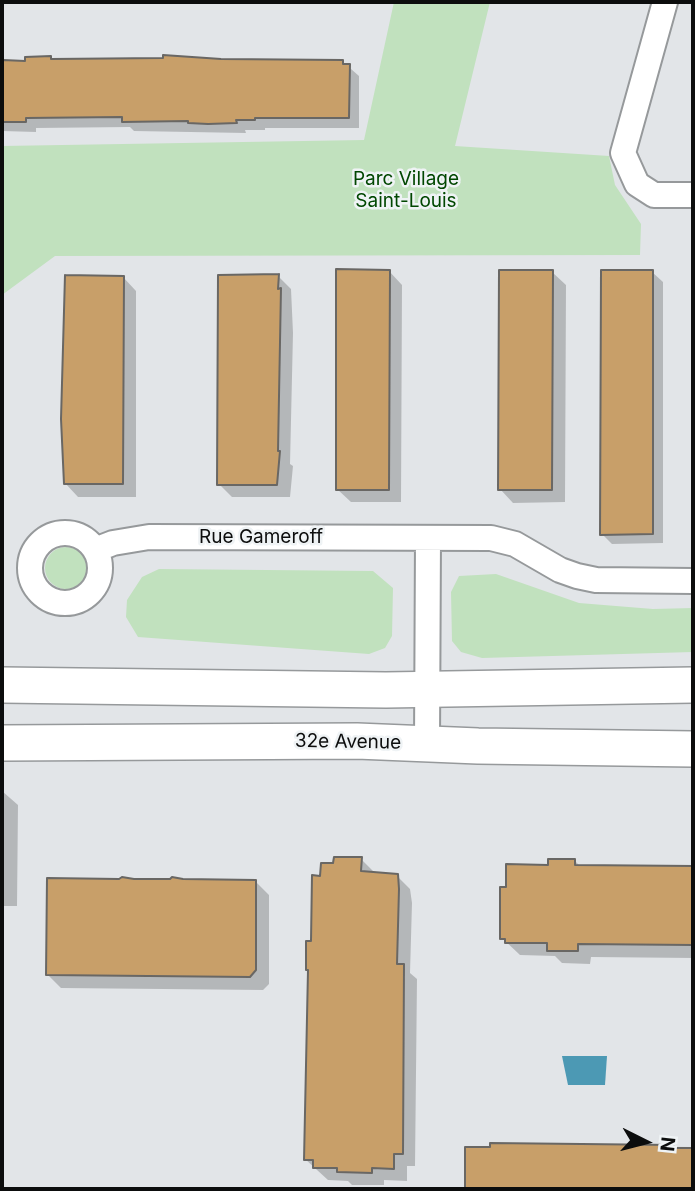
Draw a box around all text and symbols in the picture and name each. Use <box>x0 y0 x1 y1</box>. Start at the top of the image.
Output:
park label: Parc Village Saint-Louis <box>353 168 459 212</box>
street label: Rue Gameroff <box>199 526 323 548</box>
street label: 32e Avenue <box>295 730 401 754</box>
north arrow <box>611 1107 681 1177</box>
text: N <box>655 1136 680 1153</box>

